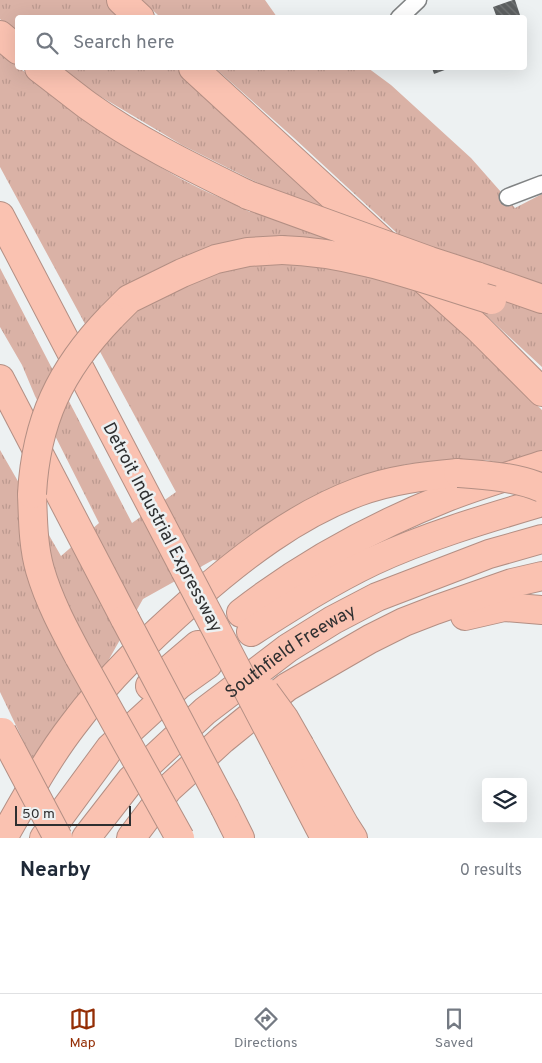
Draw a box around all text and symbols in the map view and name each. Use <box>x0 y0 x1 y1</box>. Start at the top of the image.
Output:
search box <box>15 15 527 70</box>
icon: search <box>33 29 61 57</box>
text: Search here <box>73 31 175 55</box>
street label: Detroit Industrial Expressway <box>96 419 227 637</box>
street label: Southfield Freeway <box>221 600 360 705</box>
map controls <box>482 778 527 823</box>
button: layers <box>482 778 527 823</box>
scale bar <box>15 803 131 826</box>
text: 50 m <box>22 806 55 823</box>
text: Nearby <box>20 857 91 884</box>
text: 0 results <box>460 861 522 881</box>
tab: Map <box>69 1005 97 1052</box>
tab: Directions <box>234 1005 298 1052</box>
tab: Saved <box>435 1005 473 1052</box>

